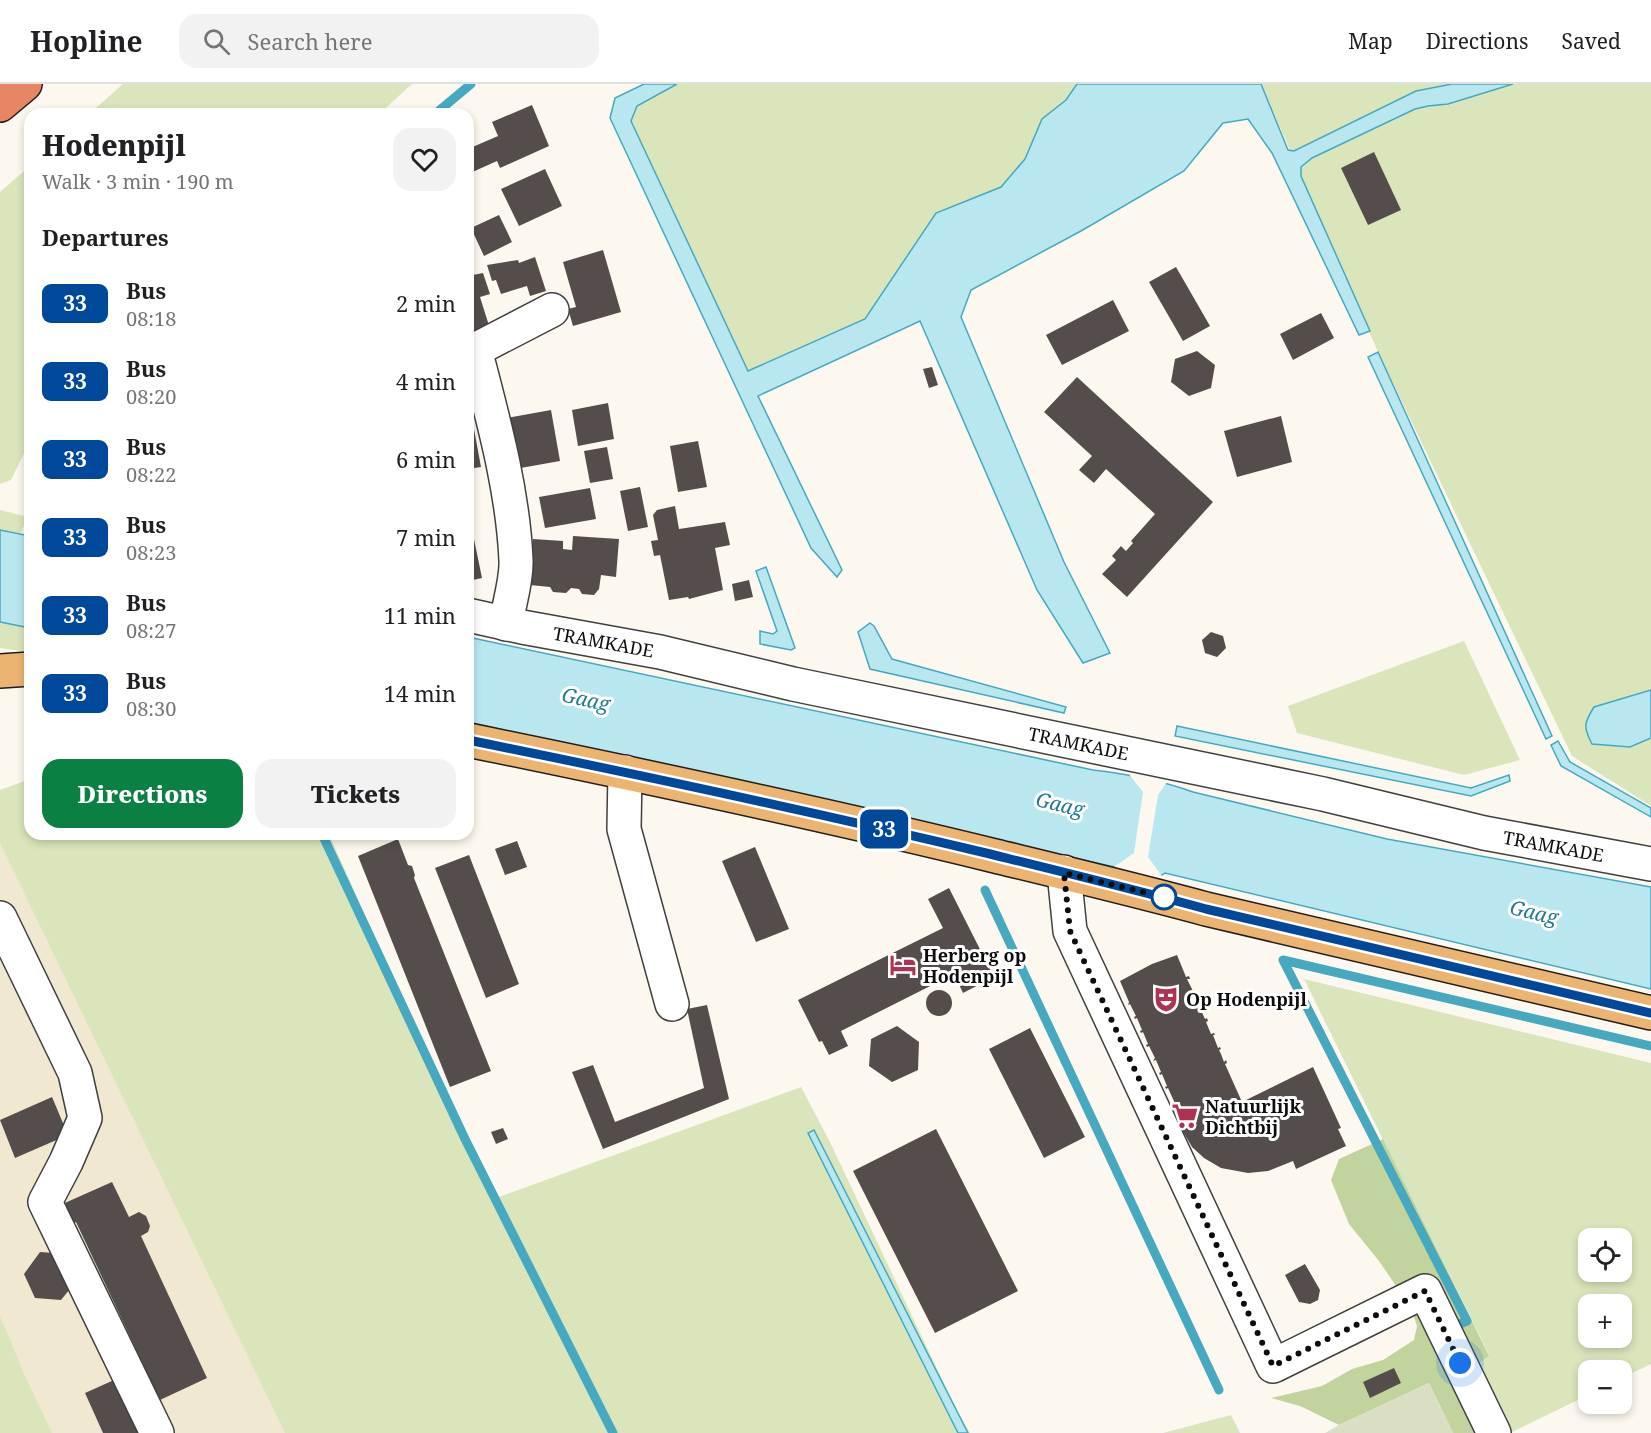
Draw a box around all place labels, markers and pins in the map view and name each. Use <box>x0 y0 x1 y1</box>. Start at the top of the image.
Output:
unlabelled marker <box>1151 884 1177 910</box>
place label: Herberg op Hodenpijl <box>923 943 1026 988</box>
hotel icon: Herberg op Hodenpijl <box>888 950 918 980</box>
theatre icon: Op Hodenpijl <box>1151 984 1181 1014</box>
place label: Op Hodenpijl <box>1186 987 1307 1011</box>
place label: Natuurlijk Dichtbij <box>1205 1094 1302 1139</box>
supermarket icon: Natuurlijk Dichtbij <box>1170 1101 1200 1131</box>

